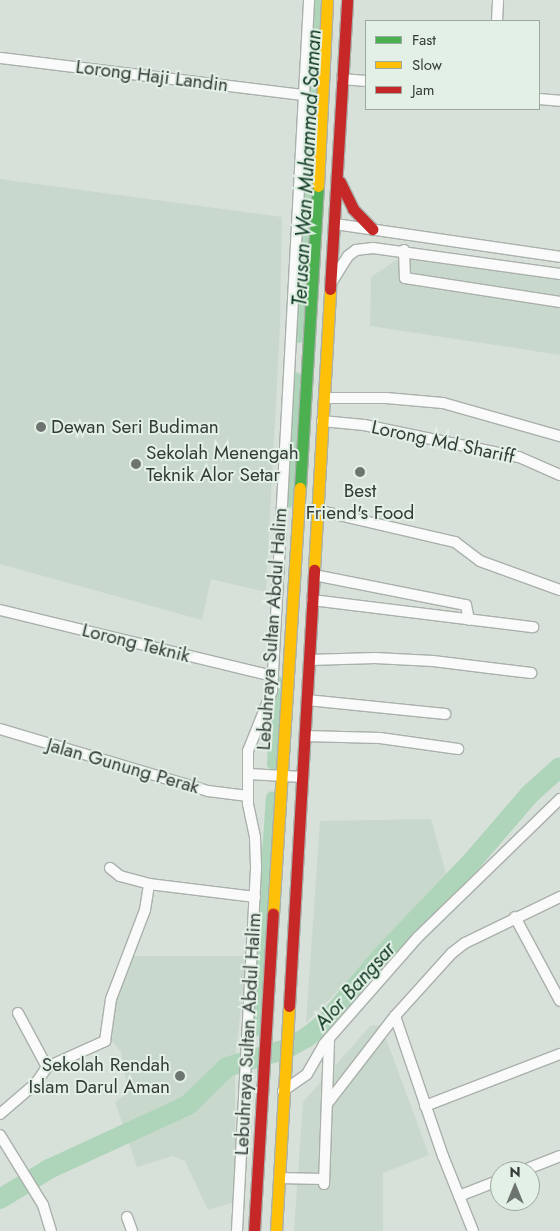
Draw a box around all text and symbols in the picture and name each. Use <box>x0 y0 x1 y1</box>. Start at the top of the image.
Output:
legend <box>365 20 540 110</box>
water label: Terusan Wan Muhammad Saman <box>288 29 326 307</box>
text: Fast <box>412 29 436 51</box>
text: Slow <box>412 54 442 76</box>
street label: Lorong Haji Landin <box>74 55 230 97</box>
text: Jam <box>412 79 435 101</box>
place label: Dewan Seri Budiman <box>51 416 219 438</box>
street label: Lorong Md Shariff <box>369 416 517 468</box>
marker: Dewan Seri Budiman <box>35 421 47 433</box>
place label: Sekolah Menengah Teknik Alor Setar <box>146 442 299 486</box>
marker: Sekolah Menengah Teknik Alor Setar <box>130 458 142 470</box>
marker: Best Friend's Food <box>354 466 366 478</box>
place label: Best Friend's Food <box>306 480 414 524</box>
street label: Lebuhraya Sultan Abdul Halim <box>252 507 292 751</box>
street label: Lorong Teknik <box>80 619 192 667</box>
street label: Jalan Gunung Perak <box>44 733 202 799</box>
street label: Lebuhraya Sultan Abdul Halim <box>230 912 266 1156</box>
water label: Alor Bangsar <box>310 937 400 1035</box>
place label: Sekolah Rendah Islam Darul Aman <box>29 1054 170 1098</box>
marker: Sekolah Rendah Islam Darul Aman <box>174 1070 186 1082</box>
north arrow <box>490 1161 540 1211</box>
text: N <box>509 1162 521 1182</box>

